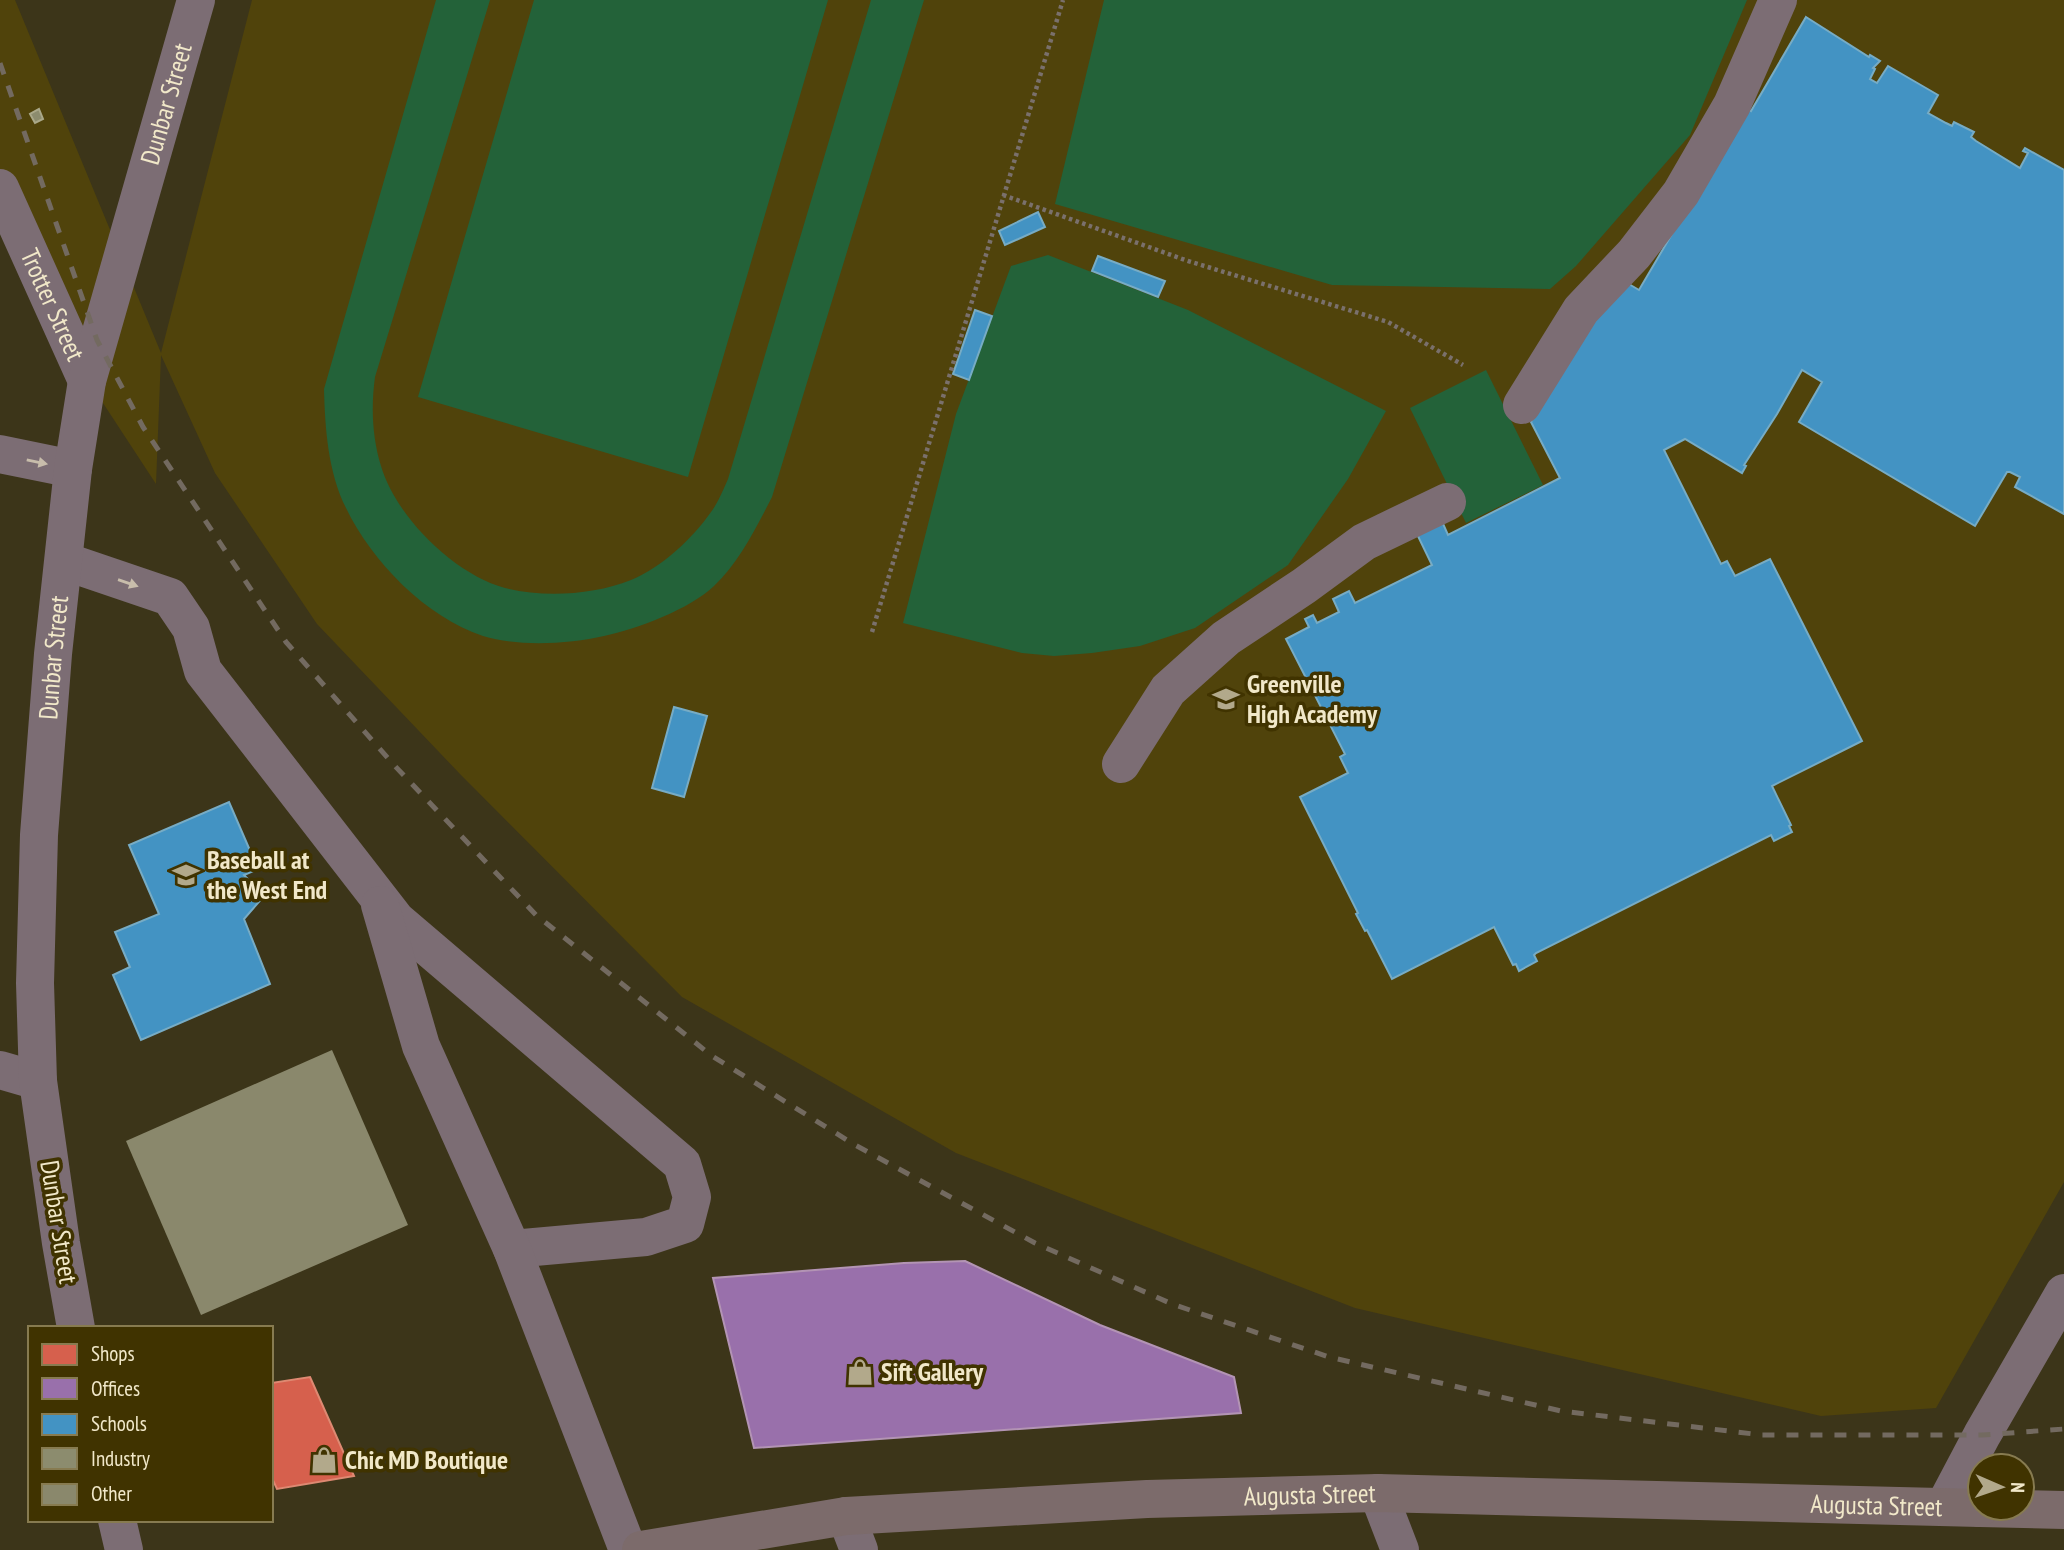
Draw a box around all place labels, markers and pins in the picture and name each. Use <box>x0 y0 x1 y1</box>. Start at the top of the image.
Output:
place label: Greenville High Academy <box>1247 667 1378 730</box>
school or university icon: Greenville High Academy <box>1211 684 1241 714</box>
place label: Baseball at the West End <box>207 843 327 906</box>
school or university icon: Baseball at the West End <box>171 860 201 890</box>
place label: Sift Gallery <box>881 1355 984 1388</box>
shop icon: Sift Gallery <box>845 1357 875 1387</box>
place label: Chic MD Boutique <box>345 1443 508 1476</box>
shop icon: Chic MD Boutique <box>309 1445 339 1475</box>

